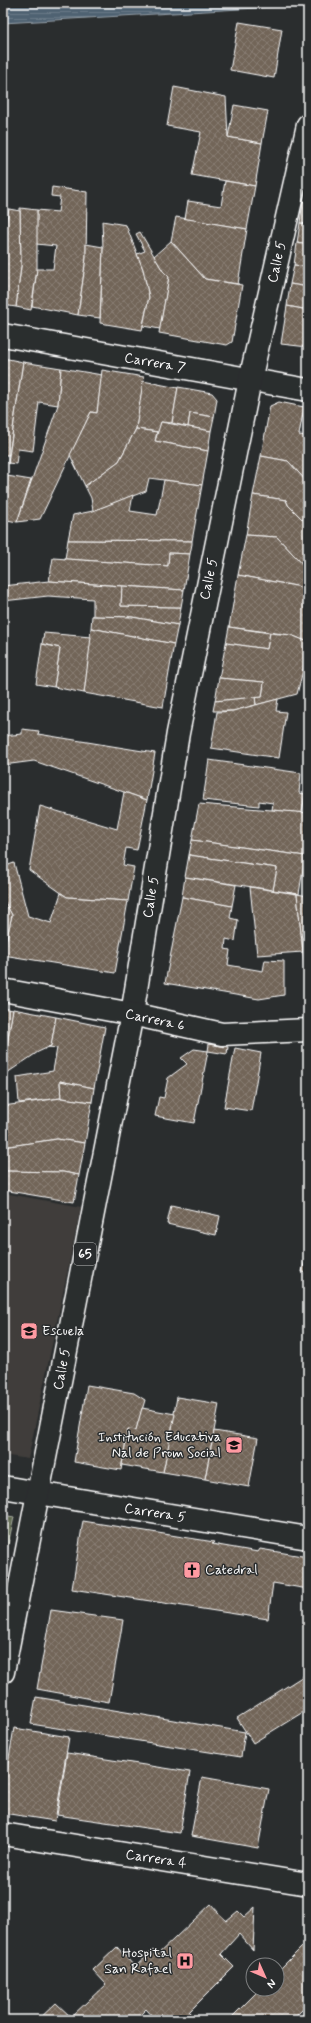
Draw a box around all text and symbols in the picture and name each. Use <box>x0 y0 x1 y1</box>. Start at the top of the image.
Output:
street label: Calle 5 <box>263 239 291 285</box>
street label: Carrera 7 <box>123 349 188 377</box>
street label: Calle 5 <box>196 556 222 602</box>
street label: Calle 5 <box>139 875 163 919</box>
street label: Carrera 6 <box>123 1005 187 1035</box>
road number: 65 <box>74 1243 96 1265</box>
school or university icon: Escuela <box>19 1321 39 1341</box>
place label: Escuela <box>42 1322 84 1340</box>
street label: Calle 5 <box>49 1347 75 1391</box>
place label: Institución Educativa Nal de Prom Social <box>98 1428 221 1462</box>
school or university icon: Institución Educativa Nal de Prom Social <box>224 1435 244 1455</box>
street label: Carrera 5 <box>123 1499 187 1527</box>
church icon: Catedral <box>182 1560 202 1580</box>
place label: Catedral <box>205 1561 258 1579</box>
street label: Carrera 4 <box>124 1845 188 1873</box>
place label: Hospital San Rafael <box>104 1944 172 1978</box>
hospital icon: Hospital San Rafael <box>175 1951 195 1971</box>
north arrow <box>245 1957 285 1997</box>
text: N <box>264 1976 279 1991</box>

